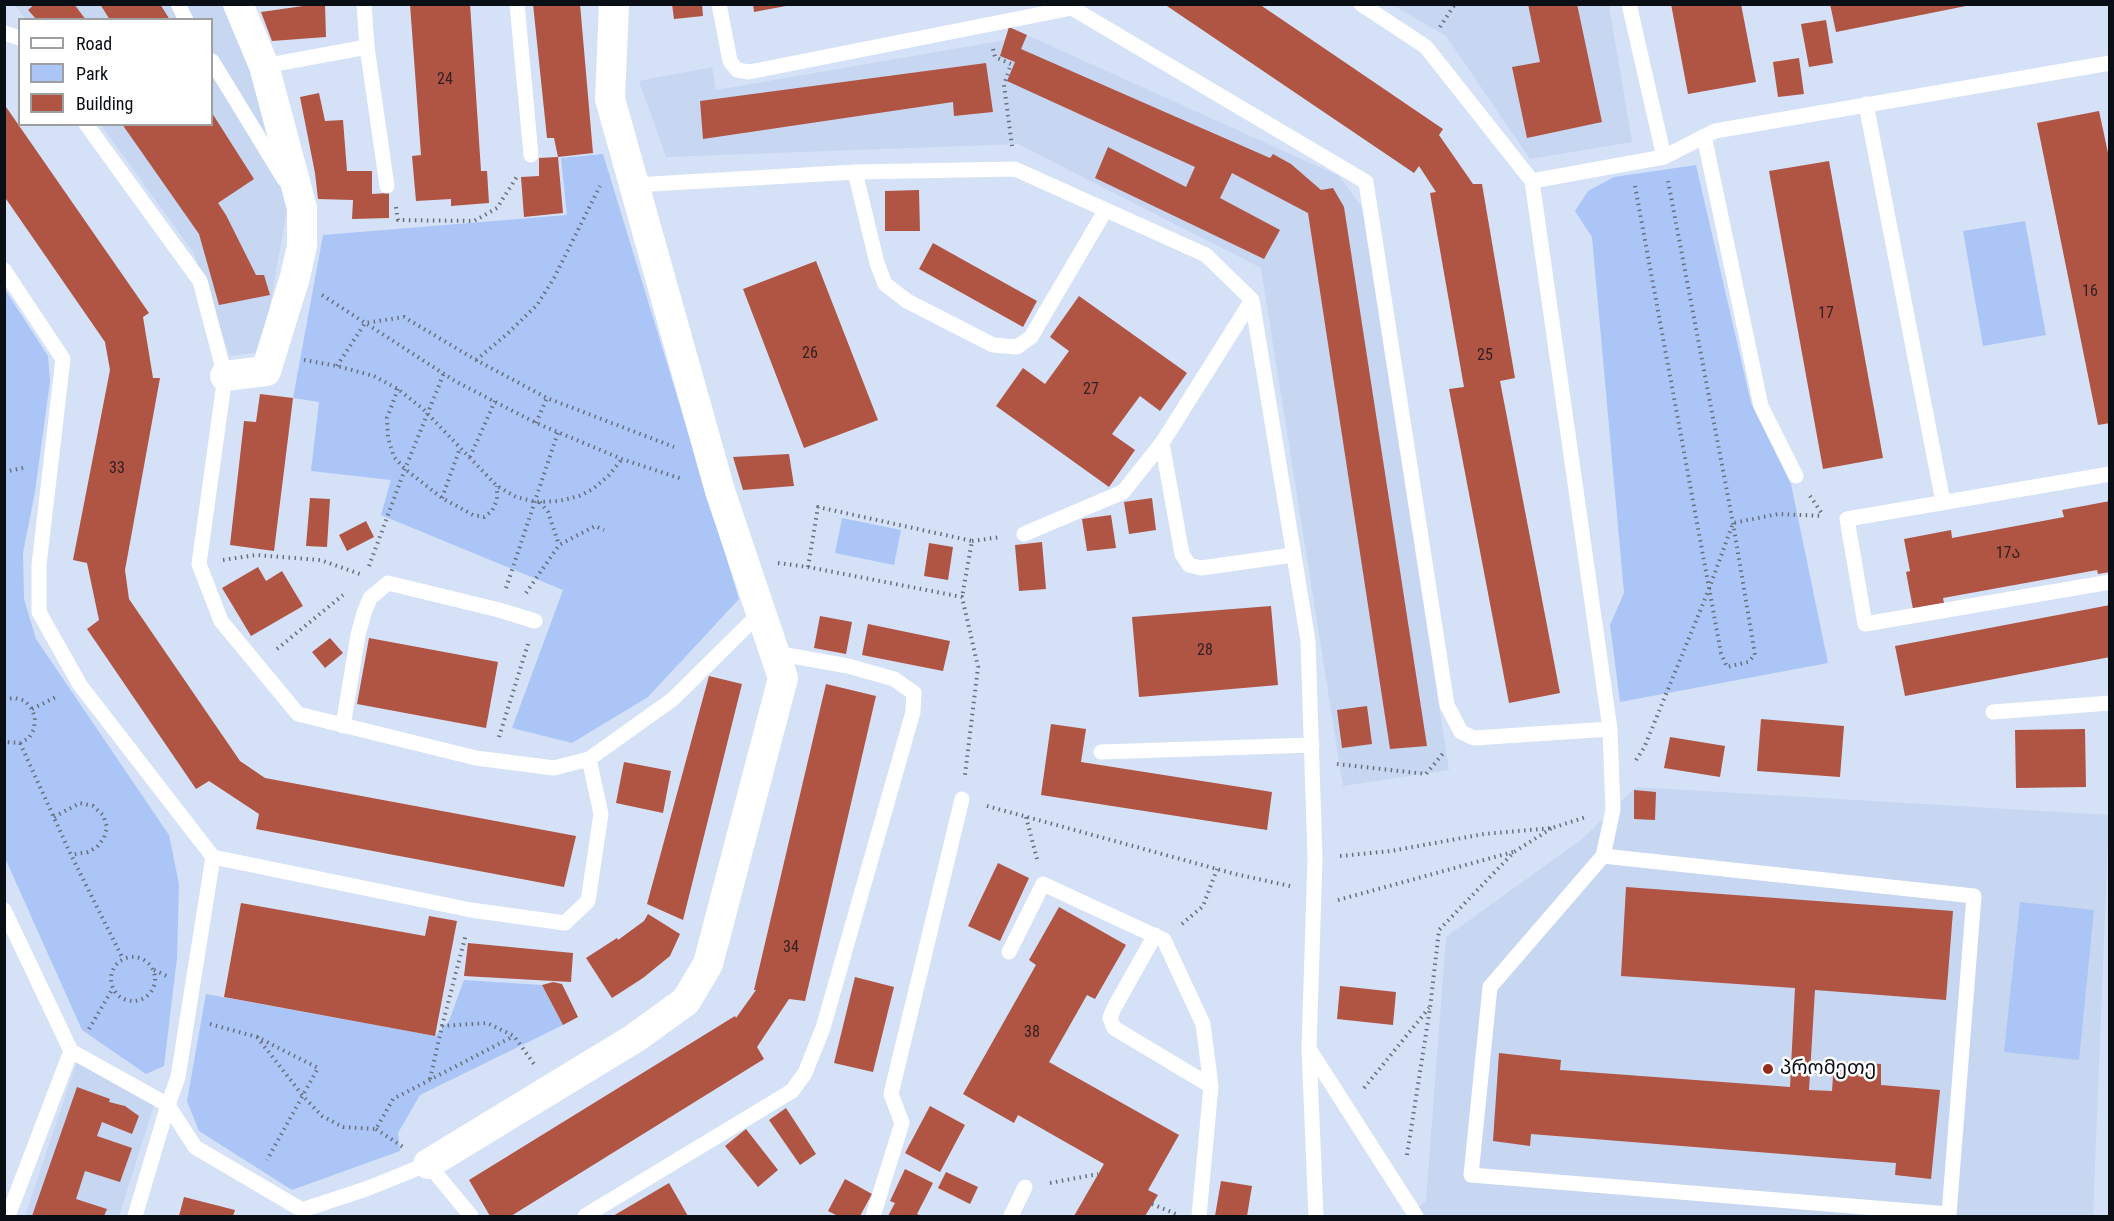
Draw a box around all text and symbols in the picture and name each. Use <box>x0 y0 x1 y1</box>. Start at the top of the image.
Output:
legend <box>18 18 213 126</box>
text: Road <box>76 33 112 54</box>
text: Park <box>76 63 108 84</box>
house number: 24 <box>437 70 453 90</box>
text: Building <box>76 93 133 114</box>
house number: 16 <box>2082 282 2098 302</box>
house number: 17 <box>1818 304 1834 324</box>
house number: 26 <box>802 344 818 364</box>
house number: 25 <box>1477 346 1493 366</box>
house number: 27 <box>1083 380 1099 400</box>
house number: 33 <box>109 459 125 479</box>
house number: 17ა <box>1996 544 2020 564</box>
house number: 28 <box>1197 641 1213 661</box>
house number: 34 <box>783 938 799 958</box>
house number: 38 <box>1024 1023 1040 1043</box>
place label: პრომეთე <box>1780 1057 1876 1081</box>
marker: პრომეთე <box>1761 1062 1775 1076</box>

